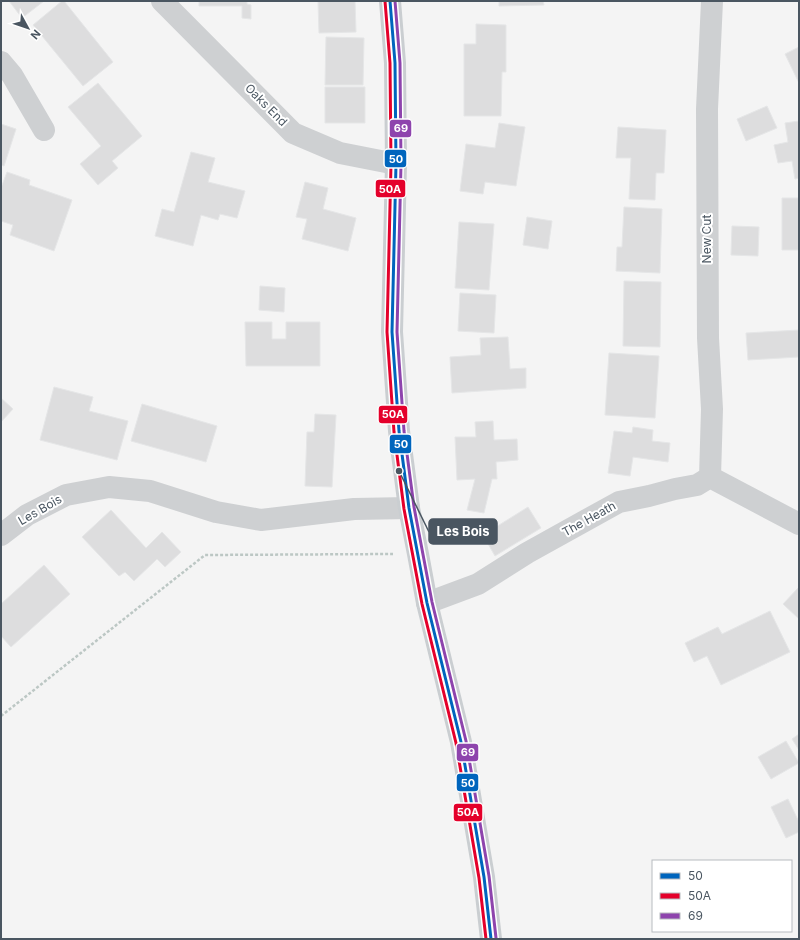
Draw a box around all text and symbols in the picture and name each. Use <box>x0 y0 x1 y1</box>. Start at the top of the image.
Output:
north arrow <box>8 8 48 48</box>
text: N <box>28 27 44 42</box>
street label: Oaks End <box>242 80 291 129</box>
line badge: 69 <box>389 119 412 138</box>
text: 69 <box>394 121 408 135</box>
line badge: 50 <box>384 149 407 168</box>
text: 50 <box>389 152 403 166</box>
line badge: 50A <box>375 179 406 198</box>
text: 50A <box>379 182 401 196</box>
street label: New Cut <box>699 215 714 263</box>
line badge: 50A <box>378 405 408 424</box>
text: 50A <box>382 407 404 421</box>
line badge: 50 <box>389 434 412 454</box>
text: 50 <box>394 437 408 451</box>
street label: Les Bois <box>15 491 64 528</box>
street label: The Heath <box>559 498 618 539</box>
callout: Les Bois <box>429 519 497 544</box>
text: Les Bois <box>437 523 489 539</box>
line badge: 69 <box>456 743 479 762</box>
text: 69 <box>461 745 475 759</box>
line badge: 50 <box>456 773 479 792</box>
text: 50 <box>461 776 475 790</box>
line badge: 50A <box>453 803 483 822</box>
text: 50A <box>457 805 479 819</box>
legend <box>652 860 792 932</box>
text: 50 <box>688 868 703 883</box>
text: 50A <box>688 888 711 903</box>
text: 69 <box>688 908 703 923</box>

